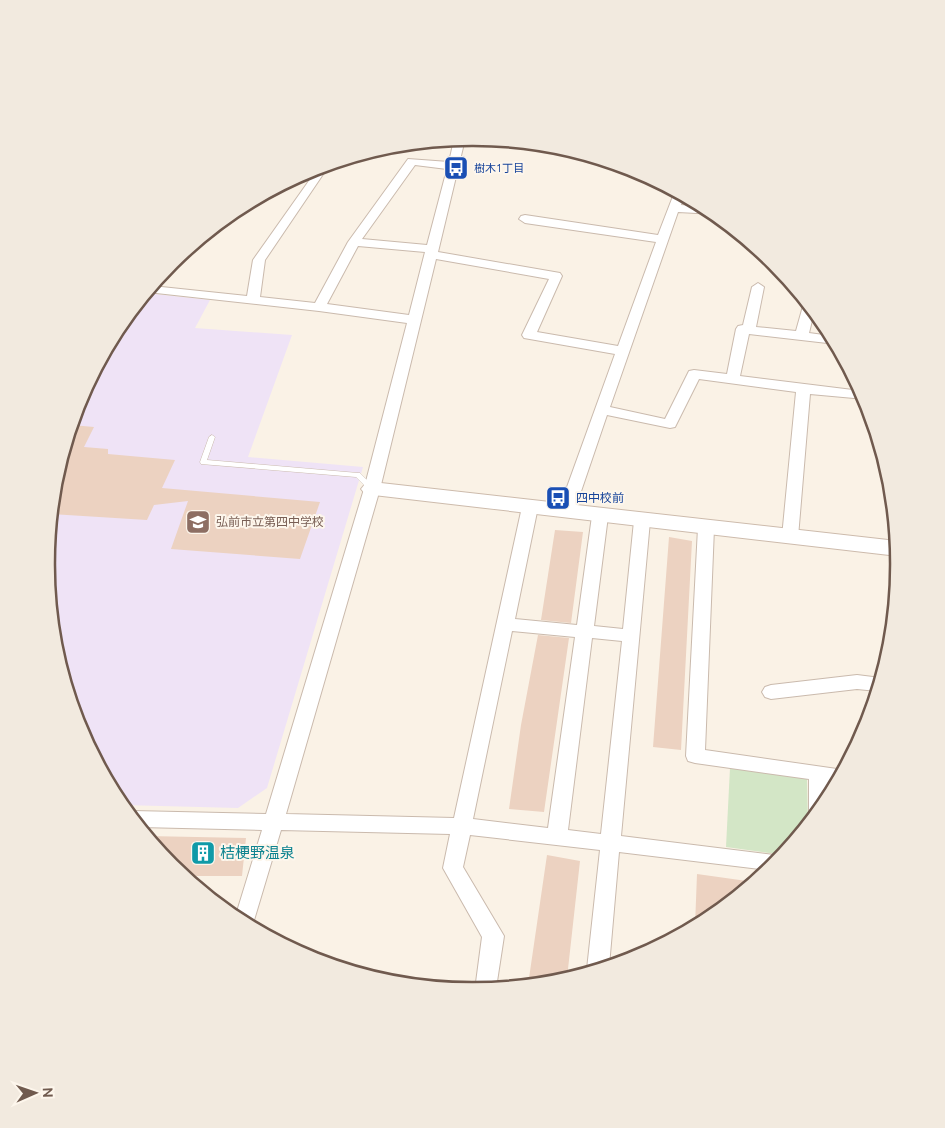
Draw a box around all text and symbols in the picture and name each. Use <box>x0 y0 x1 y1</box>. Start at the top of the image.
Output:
bus stop icon: 樹木1丁目 <box>443 155 469 181</box>
place label: 樹木1丁目 <box>474 162 524 174</box>
bus stop icon: 四中校前 <box>545 485 571 511</box>
place label: 四中校前 <box>576 491 624 504</box>
school or university icon: 弘前市立第四中学校 <box>185 509 211 535</box>
place label: 弘前市立第四中学校 <box>216 515 324 528</box>
building icon: 桔梗野温泉 <box>190 840 216 866</box>
place label: 桔梗野温泉 <box>220 844 295 861</box>
north arrow <box>10 1068 60 1118</box>
text: N <box>40 1087 56 1098</box>

